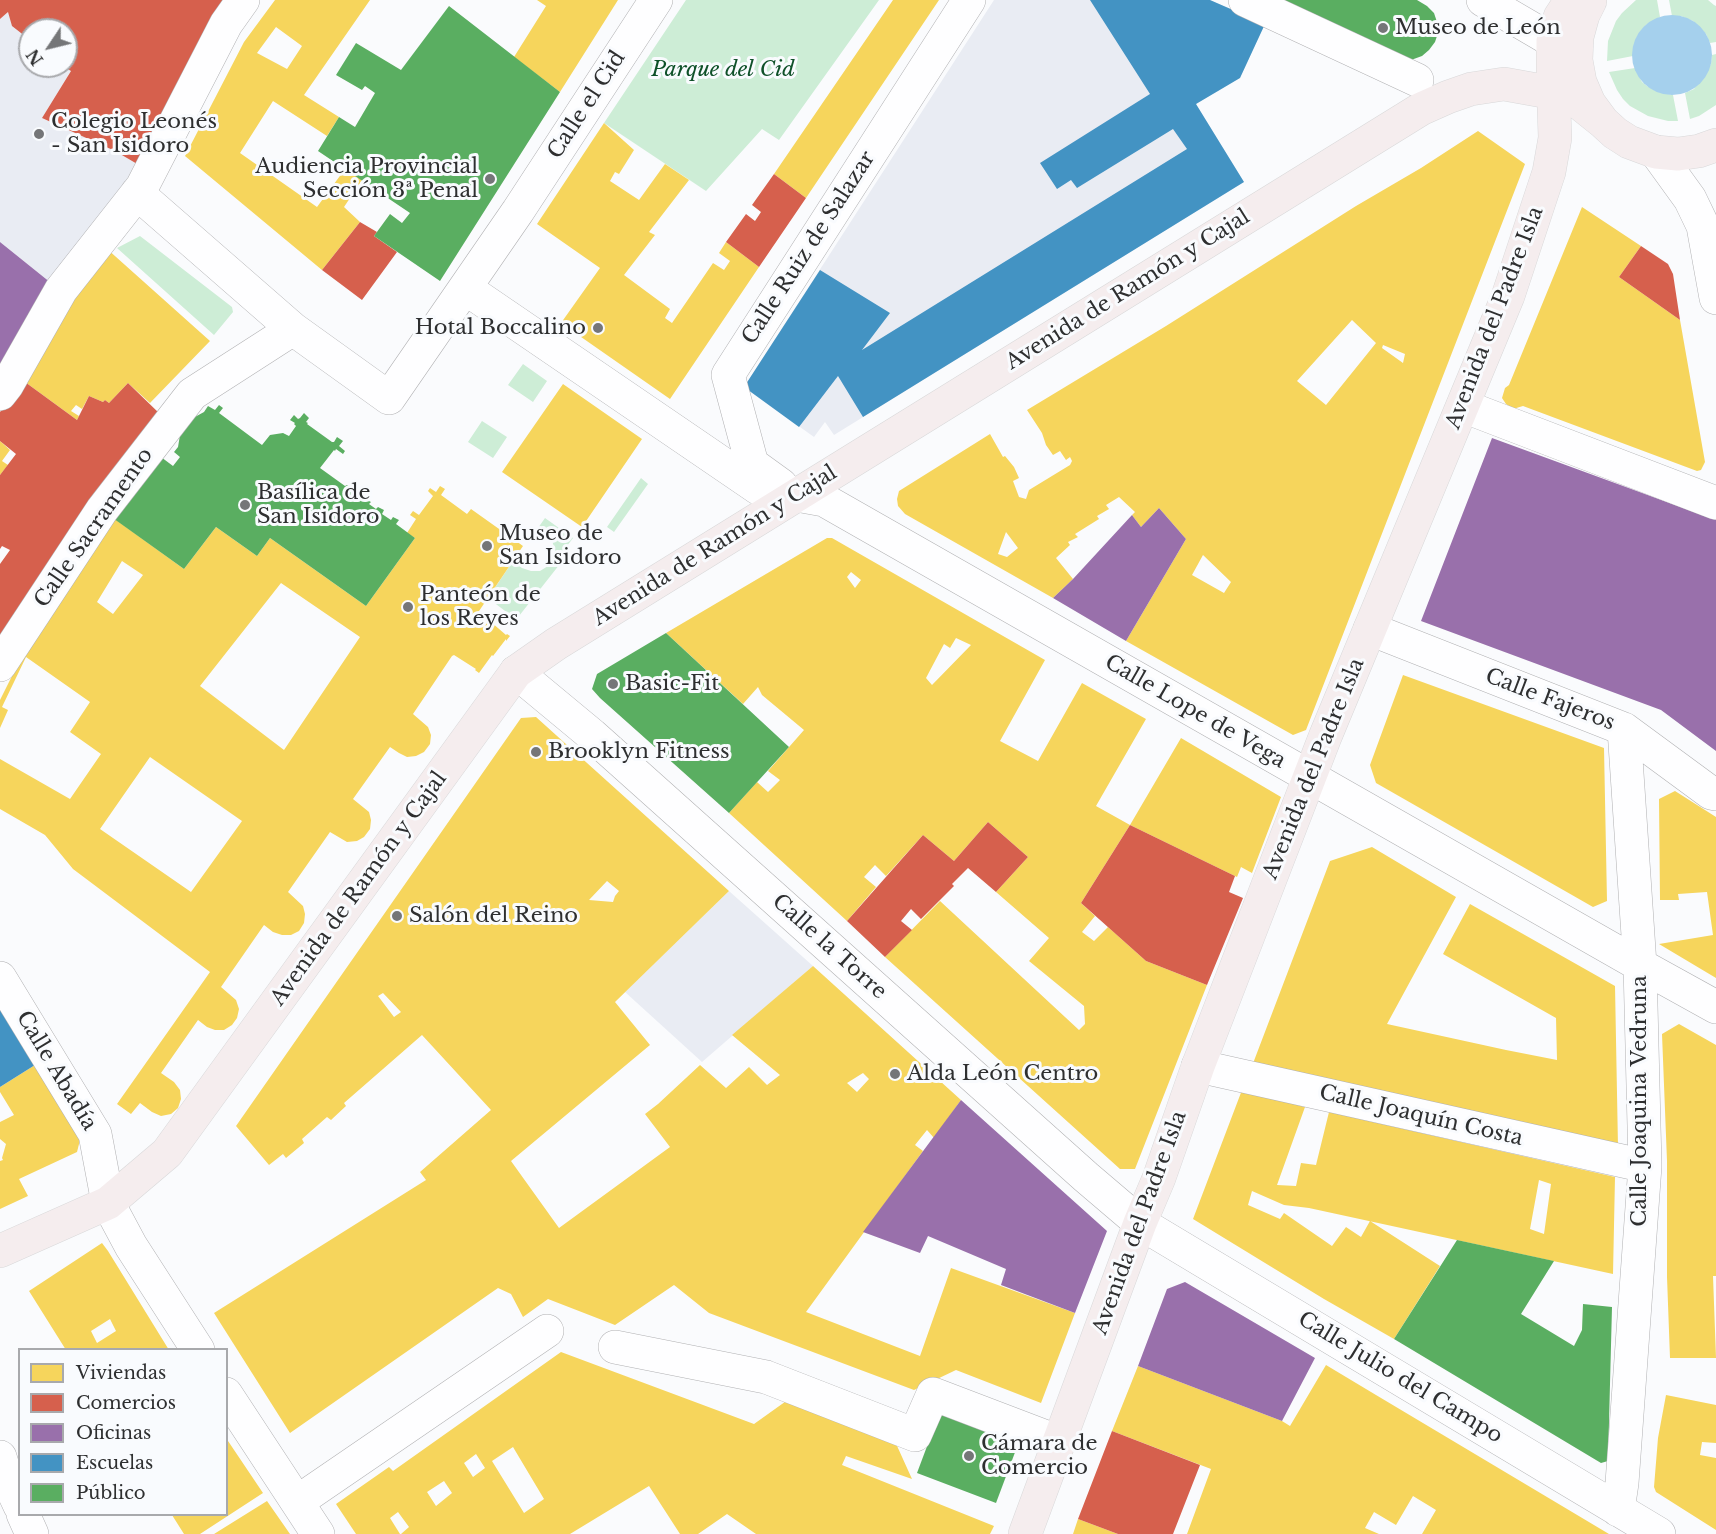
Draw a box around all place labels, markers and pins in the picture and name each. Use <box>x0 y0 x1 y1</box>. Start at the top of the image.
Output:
place label: Museo de León <box>1395 15 1561 41</box>
marker: Museo de León <box>1376 21 1390 35</box>
place label: Colegio Leonés - San Isidoro <box>51 109 217 159</box>
marker: Colegio Leonés - San Isidoro <box>32 127 46 141</box>
place label: Audiencia Provincial Sección 3ª Penal <box>255 154 478 204</box>
marker: Audiencia Provincial Sección 3ª Penal <box>483 172 497 186</box>
place label: Hotal Boccalino <box>415 315 586 341</box>
marker: Hotal Boccalino <box>591 321 605 335</box>
place label: Basílica de San Isidoro <box>257 480 379 530</box>
marker: Basílica de San Isidoro <box>238 498 252 512</box>
place label: Museo de San Isidoro <box>499 521 621 571</box>
marker: Museo de San Isidoro <box>480 539 494 553</box>
place label: Panteón de los Reyes <box>420 582 541 632</box>
marker: Panteón de los Reyes <box>401 600 415 614</box>
place label: Basic-Fit <box>625 671 719 697</box>
marker: Basic-Fit <box>606 677 620 691</box>
place label: Brooklyn Fitness <box>548 739 730 765</box>
marker: Brooklyn Fitness <box>529 745 543 759</box>
place label: Salón del Reino <box>409 903 578 929</box>
marker: Salón del Reino <box>390 909 404 923</box>
place label: Alda León Centro <box>907 1061 1098 1087</box>
marker: Alda León Centro <box>888 1067 902 1081</box>
place label: Cámara de Comercio <box>981 1431 1098 1481</box>
marker: Cámara de Comercio <box>962 1449 976 1463</box>

